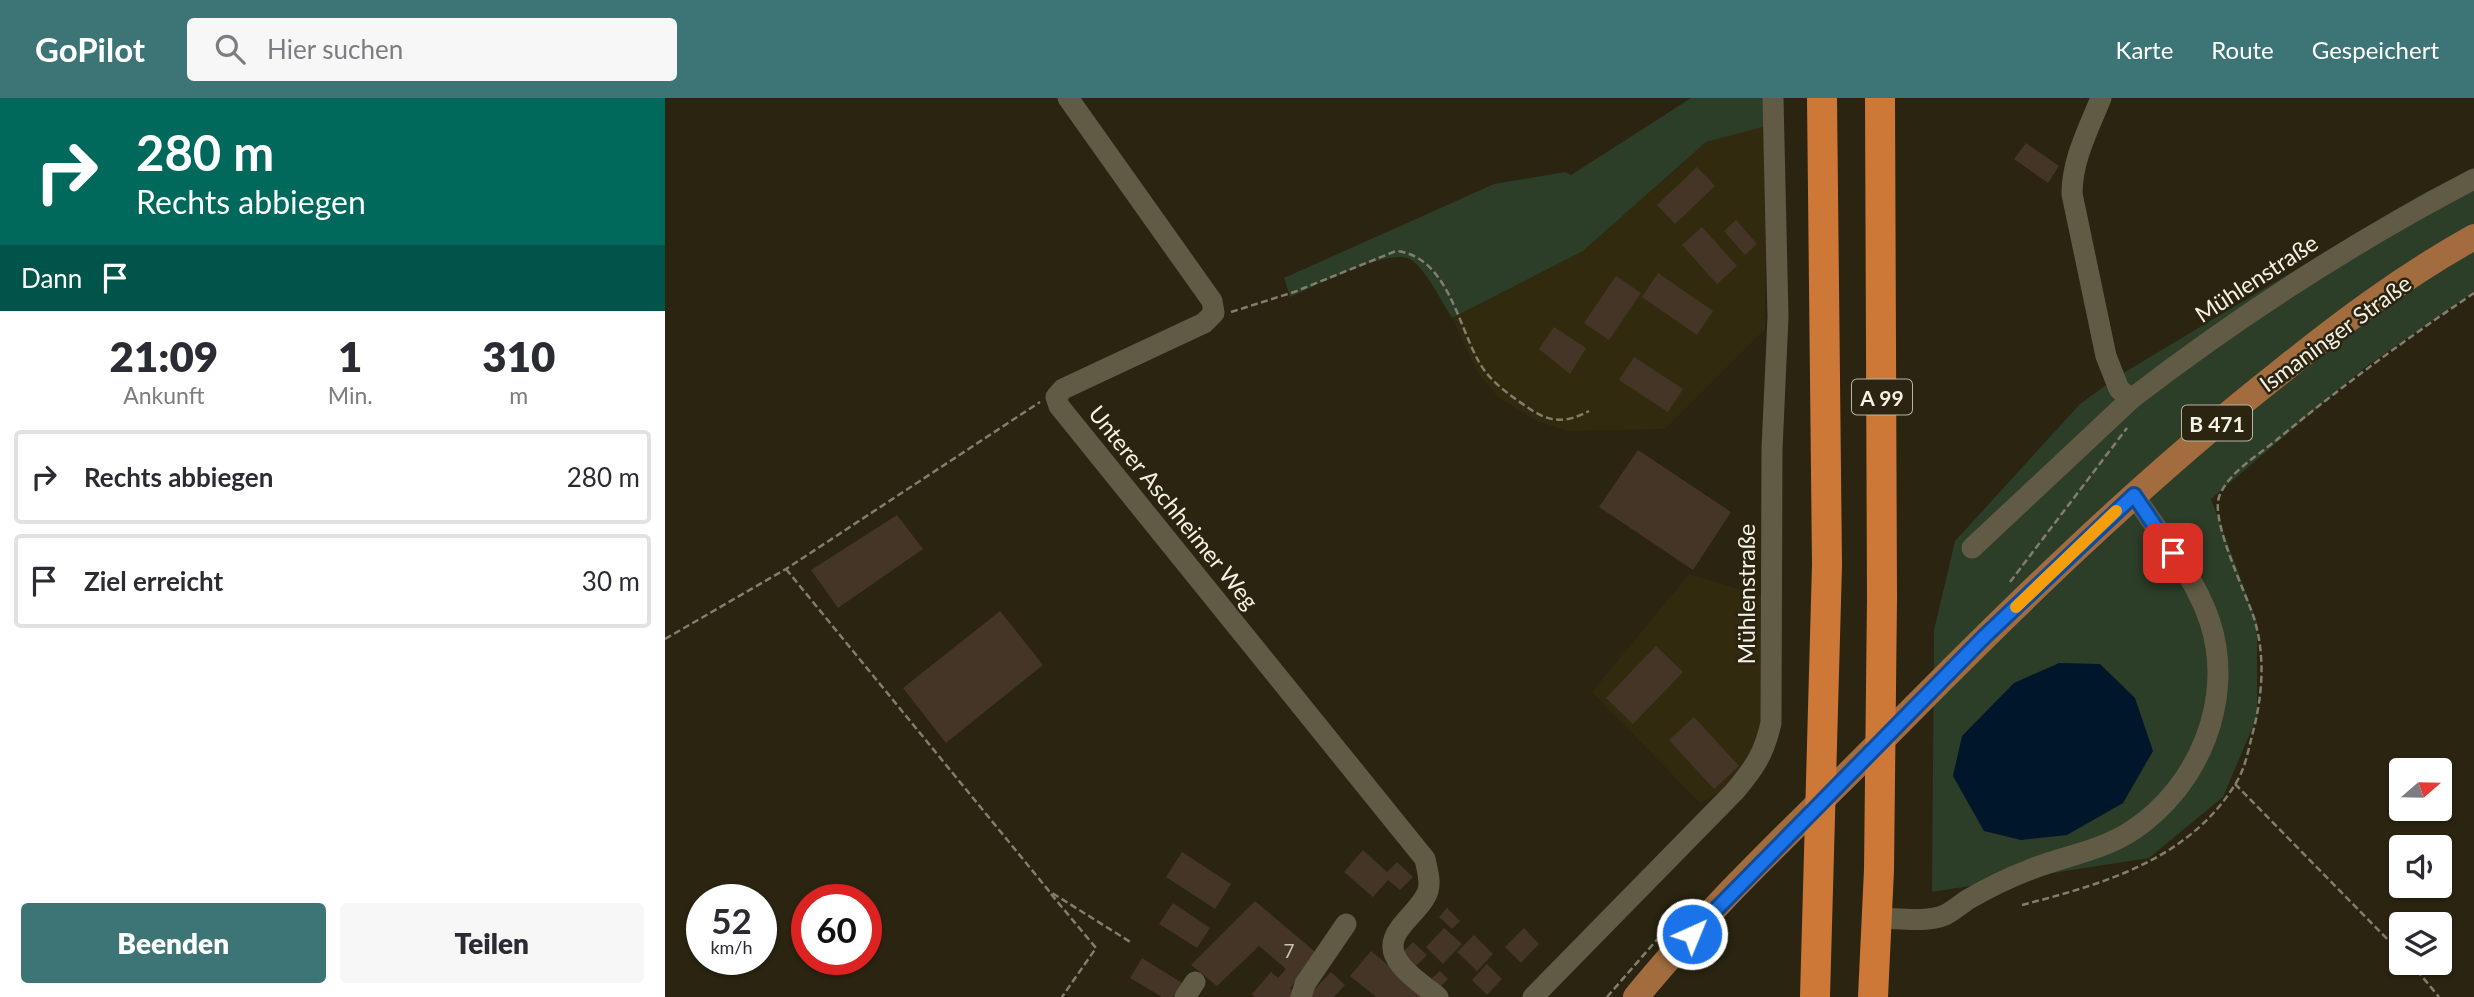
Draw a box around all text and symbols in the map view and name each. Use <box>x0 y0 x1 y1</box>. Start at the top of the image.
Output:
search box <box>187 18 677 81</box>
text: GoPilot <box>35 29 145 69</box>
icon: search <box>211 30 249 68</box>
text: Hier suchen <box>267 33 403 65</box>
text: Karte <box>2116 35 2173 64</box>
text: Route <box>2211 35 2274 64</box>
text: Gespeichert <box>2312 35 2439 64</box>
text: 280 m <box>136 123 274 181</box>
icon: right <box>21 126 112 217</box>
text: Rechts abbiegen <box>136 182 366 221</box>
street label: Mühlenstraße <box>2189 228 2323 328</box>
icon: arrive <box>96 259 134 297</box>
text: Dann <box>21 262 82 294</box>
street label: Ismaninger Straße <box>2254 269 2416 397</box>
text: 21:09 <box>110 331 218 381</box>
text: 1 <box>338 331 362 381</box>
text: 310 <box>482 331 555 381</box>
road number: A 99 <box>1852 380 1912 414</box>
text: Ankunft <box>123 381 205 409</box>
text: Min. <box>328 381 373 409</box>
text: m <box>509 381 528 409</box>
street label: Unterer Aschheimer Weg <box>1083 400 1265 614</box>
road number: B 471 <box>2182 406 2252 440</box>
icon: right <box>25 458 63 496</box>
text: Rechts abbiegen <box>84 461 273 493</box>
text: 280 m <box>567 461 640 493</box>
pin <box>2143 523 2203 583</box>
street label: Mühlenstraße <box>1732 524 1760 664</box>
icon: arrive <box>2154 534 2192 572</box>
icon: arrive <box>25 562 63 600</box>
text: Ziel erreicht <box>84 565 223 597</box>
text: 30 m <box>582 565 640 597</box>
north arrow <box>2389 758 2452 821</box>
map controls <box>2389 758 2452 975</box>
button: sound <box>2389 835 2452 898</box>
speed limit sign: 60 <box>791 884 882 975</box>
position arrow <box>1655 897 1729 971</box>
text: 52 <box>711 899 752 941</box>
button: Beenden <box>21 903 326 983</box>
button: Teilen <box>340 903 644 983</box>
button: layers <box>2389 912 2452 975</box>
text: km/h <box>710 936 753 958</box>
house number: 7 <box>1283 939 1295 962</box>

